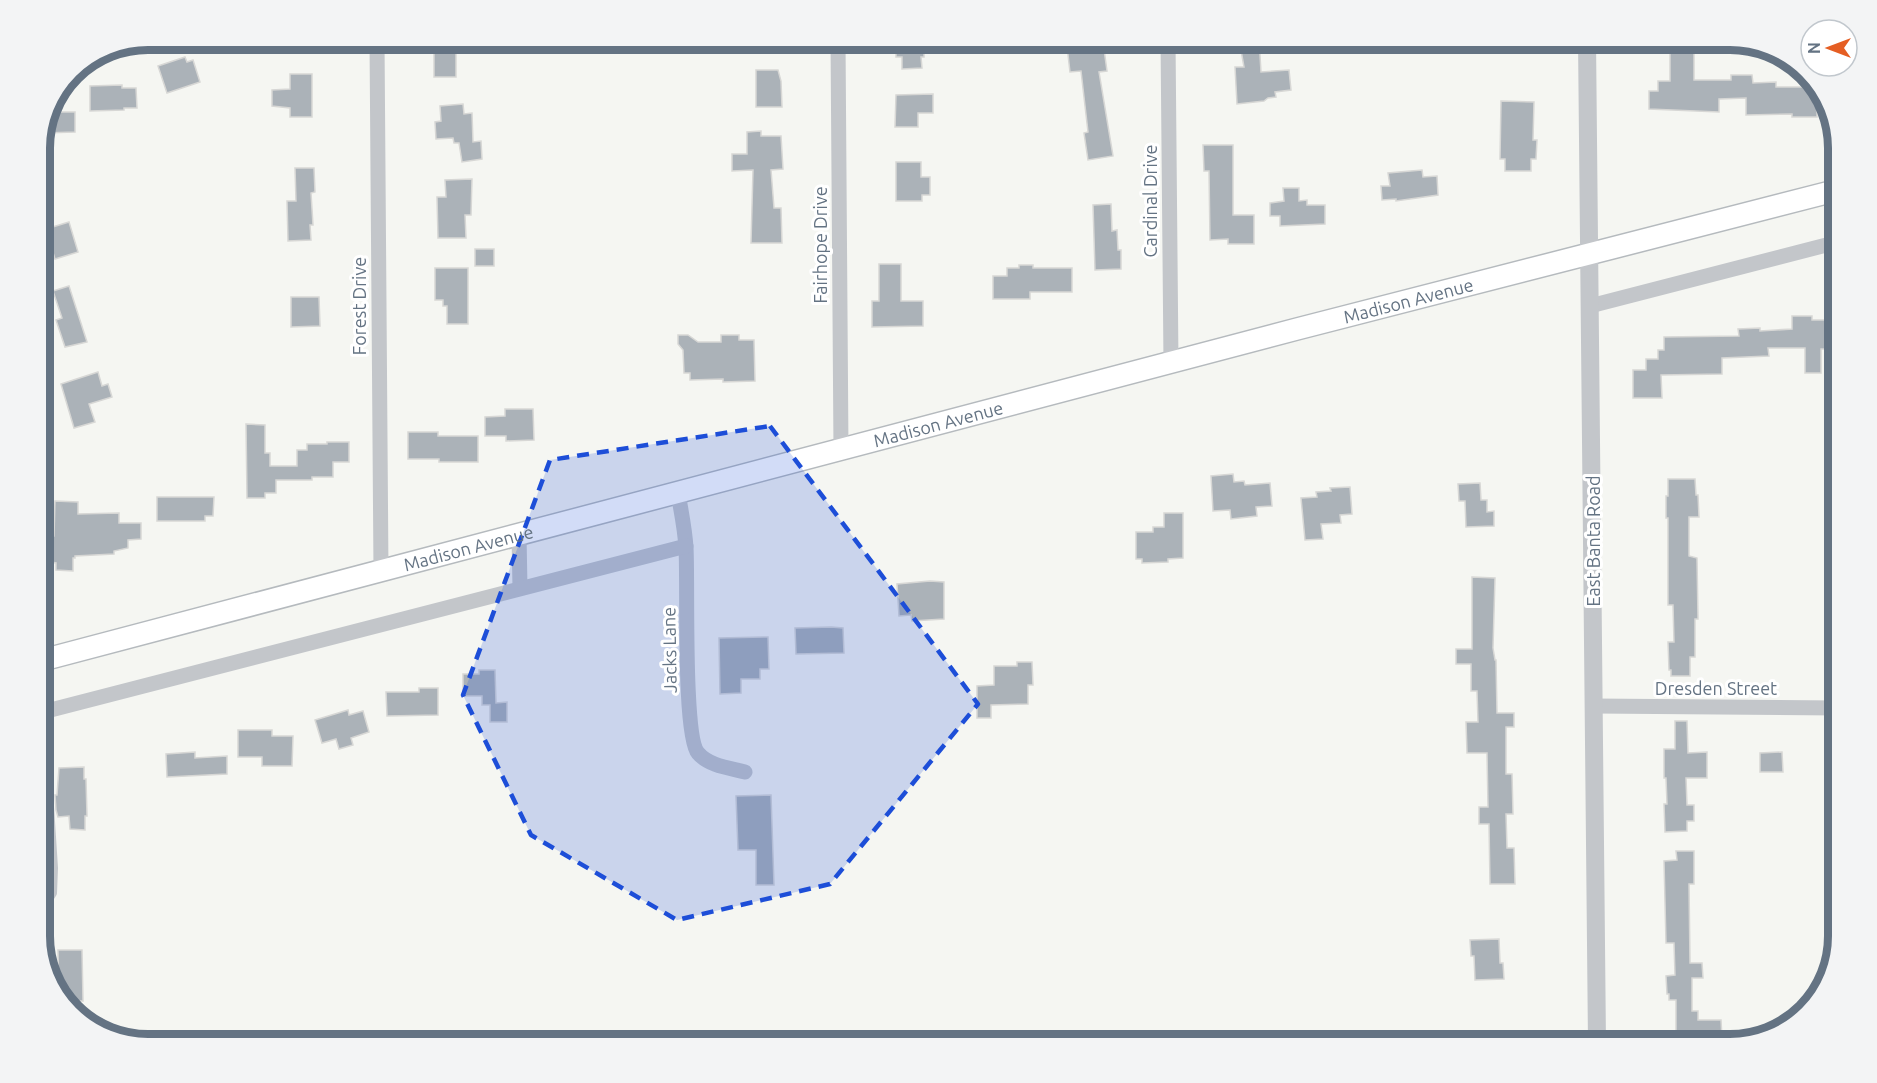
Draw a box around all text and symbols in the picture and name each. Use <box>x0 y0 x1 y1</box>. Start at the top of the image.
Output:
north arrow <box>1799 18 1859 78</box>
text: N <box>1805 42 1823 54</box>
street label: Cardinal Drive <box>1140 145 1160 257</box>
street label: Fairhope Drive <box>810 186 830 304</box>
street label: Forest Drive <box>349 257 369 355</box>
street label: Madison Avenue <box>1341 274 1475 327</box>
street label: Madison Avenue <box>871 397 1005 450</box>
street label: East Banta Road <box>1583 475 1603 607</box>
street label: Madison Avenue <box>401 521 535 574</box>
street label: Jacks Lane <box>658 607 680 693</box>
street label: Dresden Street <box>1655 678 1777 698</box>

